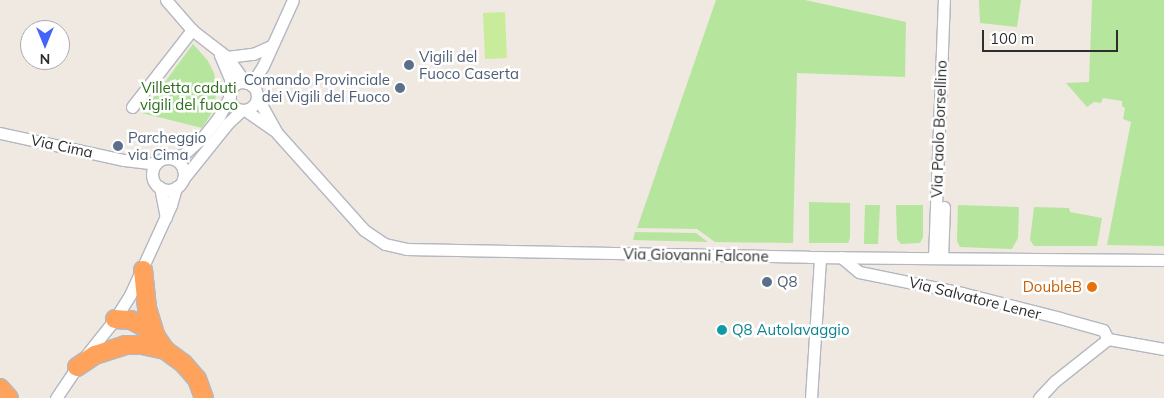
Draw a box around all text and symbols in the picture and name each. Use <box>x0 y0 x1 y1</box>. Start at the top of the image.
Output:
north arrow <box>20 20 70 70</box>
scale bar <box>984 20 1120 52</box>
text: 100 m <box>990 29 1034 48</box>
place label: Vigili del Fuoco Caserta <box>419 47 519 82</box>
text: N <box>40 50 50 68</box>
marker: Vigili del Fuoco Caserta <box>403 59 415 71</box>
street label: Via Paolo Borsellino <box>928 60 950 198</box>
place label: Comando Provinciale dei Vigili del Fuoco <box>244 70 390 105</box>
park label: Villetta caduti vigili del fuoco <box>140 78 238 113</box>
marker: Comando Provinciale dei Vigili del Fuoco <box>394 82 406 94</box>
place label: Parcheggio via Cima <box>128 128 206 163</box>
street label: Via Cima <box>29 131 95 161</box>
marker: Parcheggio via Cima <box>112 140 124 152</box>
street label: Via Giovanni Falcone <box>623 245 769 265</box>
place label: Q8 <box>777 273 798 291</box>
street label: Via Salvatore Lener <box>907 273 1043 323</box>
marker: Q8 <box>761 276 773 288</box>
place label: DoubleB <box>1023 278 1082 296</box>
marker: DoubleB <box>1086 281 1098 293</box>
place label: Q8 Autolavaggio <box>732 321 849 339</box>
marker: Q8 Autolavaggio <box>716 324 728 336</box>

